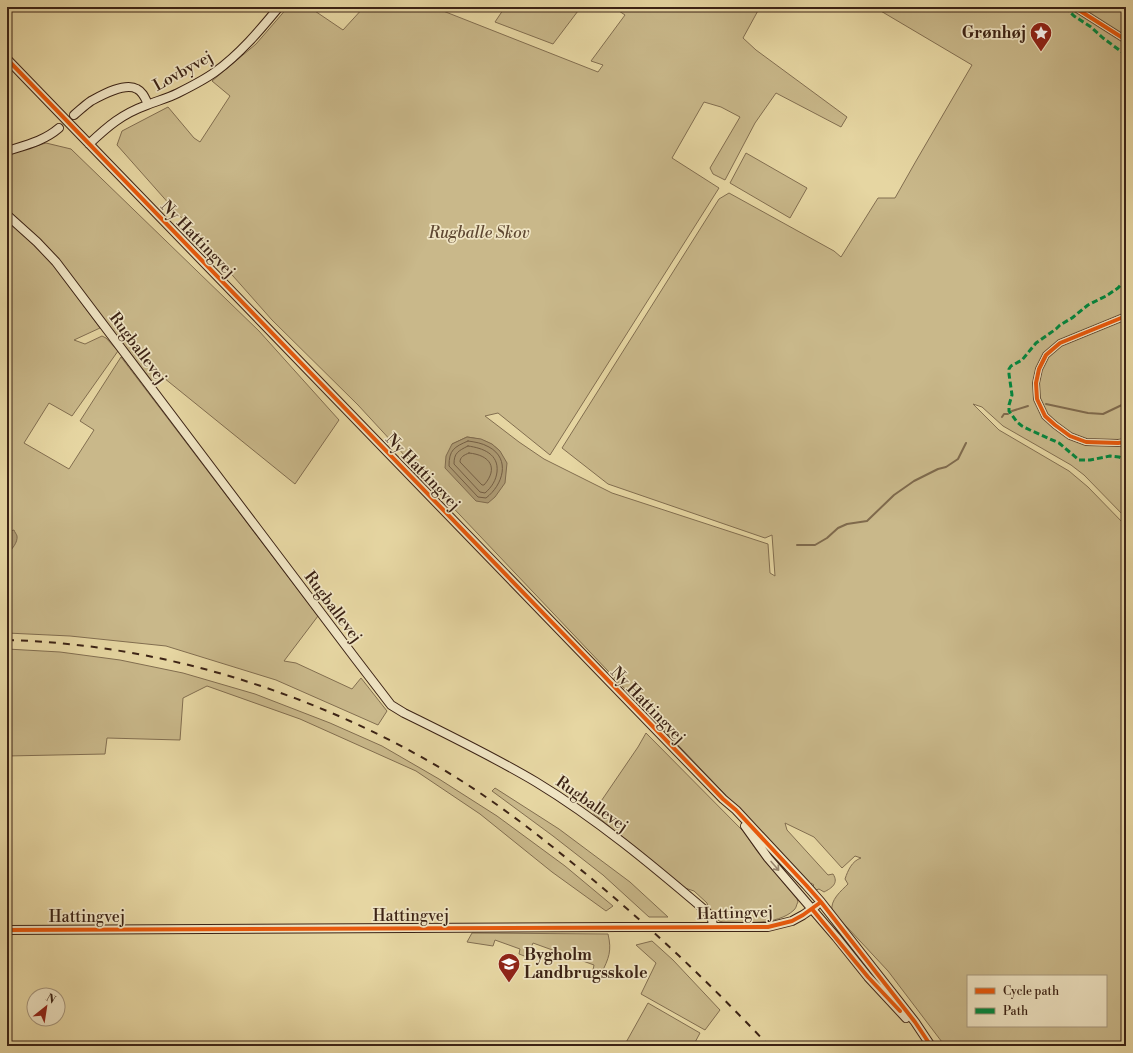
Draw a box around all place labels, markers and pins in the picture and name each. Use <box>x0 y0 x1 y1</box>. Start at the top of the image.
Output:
place icon: Grønhøj <box>1028 20 1054 53</box>
place label: Grønhøj <box>962 23 1026 43</box>
place label: Bygholm Landbrugsskole <box>524 945 648 983</box>
school or university icon: Bygholm Landbrugsskole <box>496 951 522 984</box>

